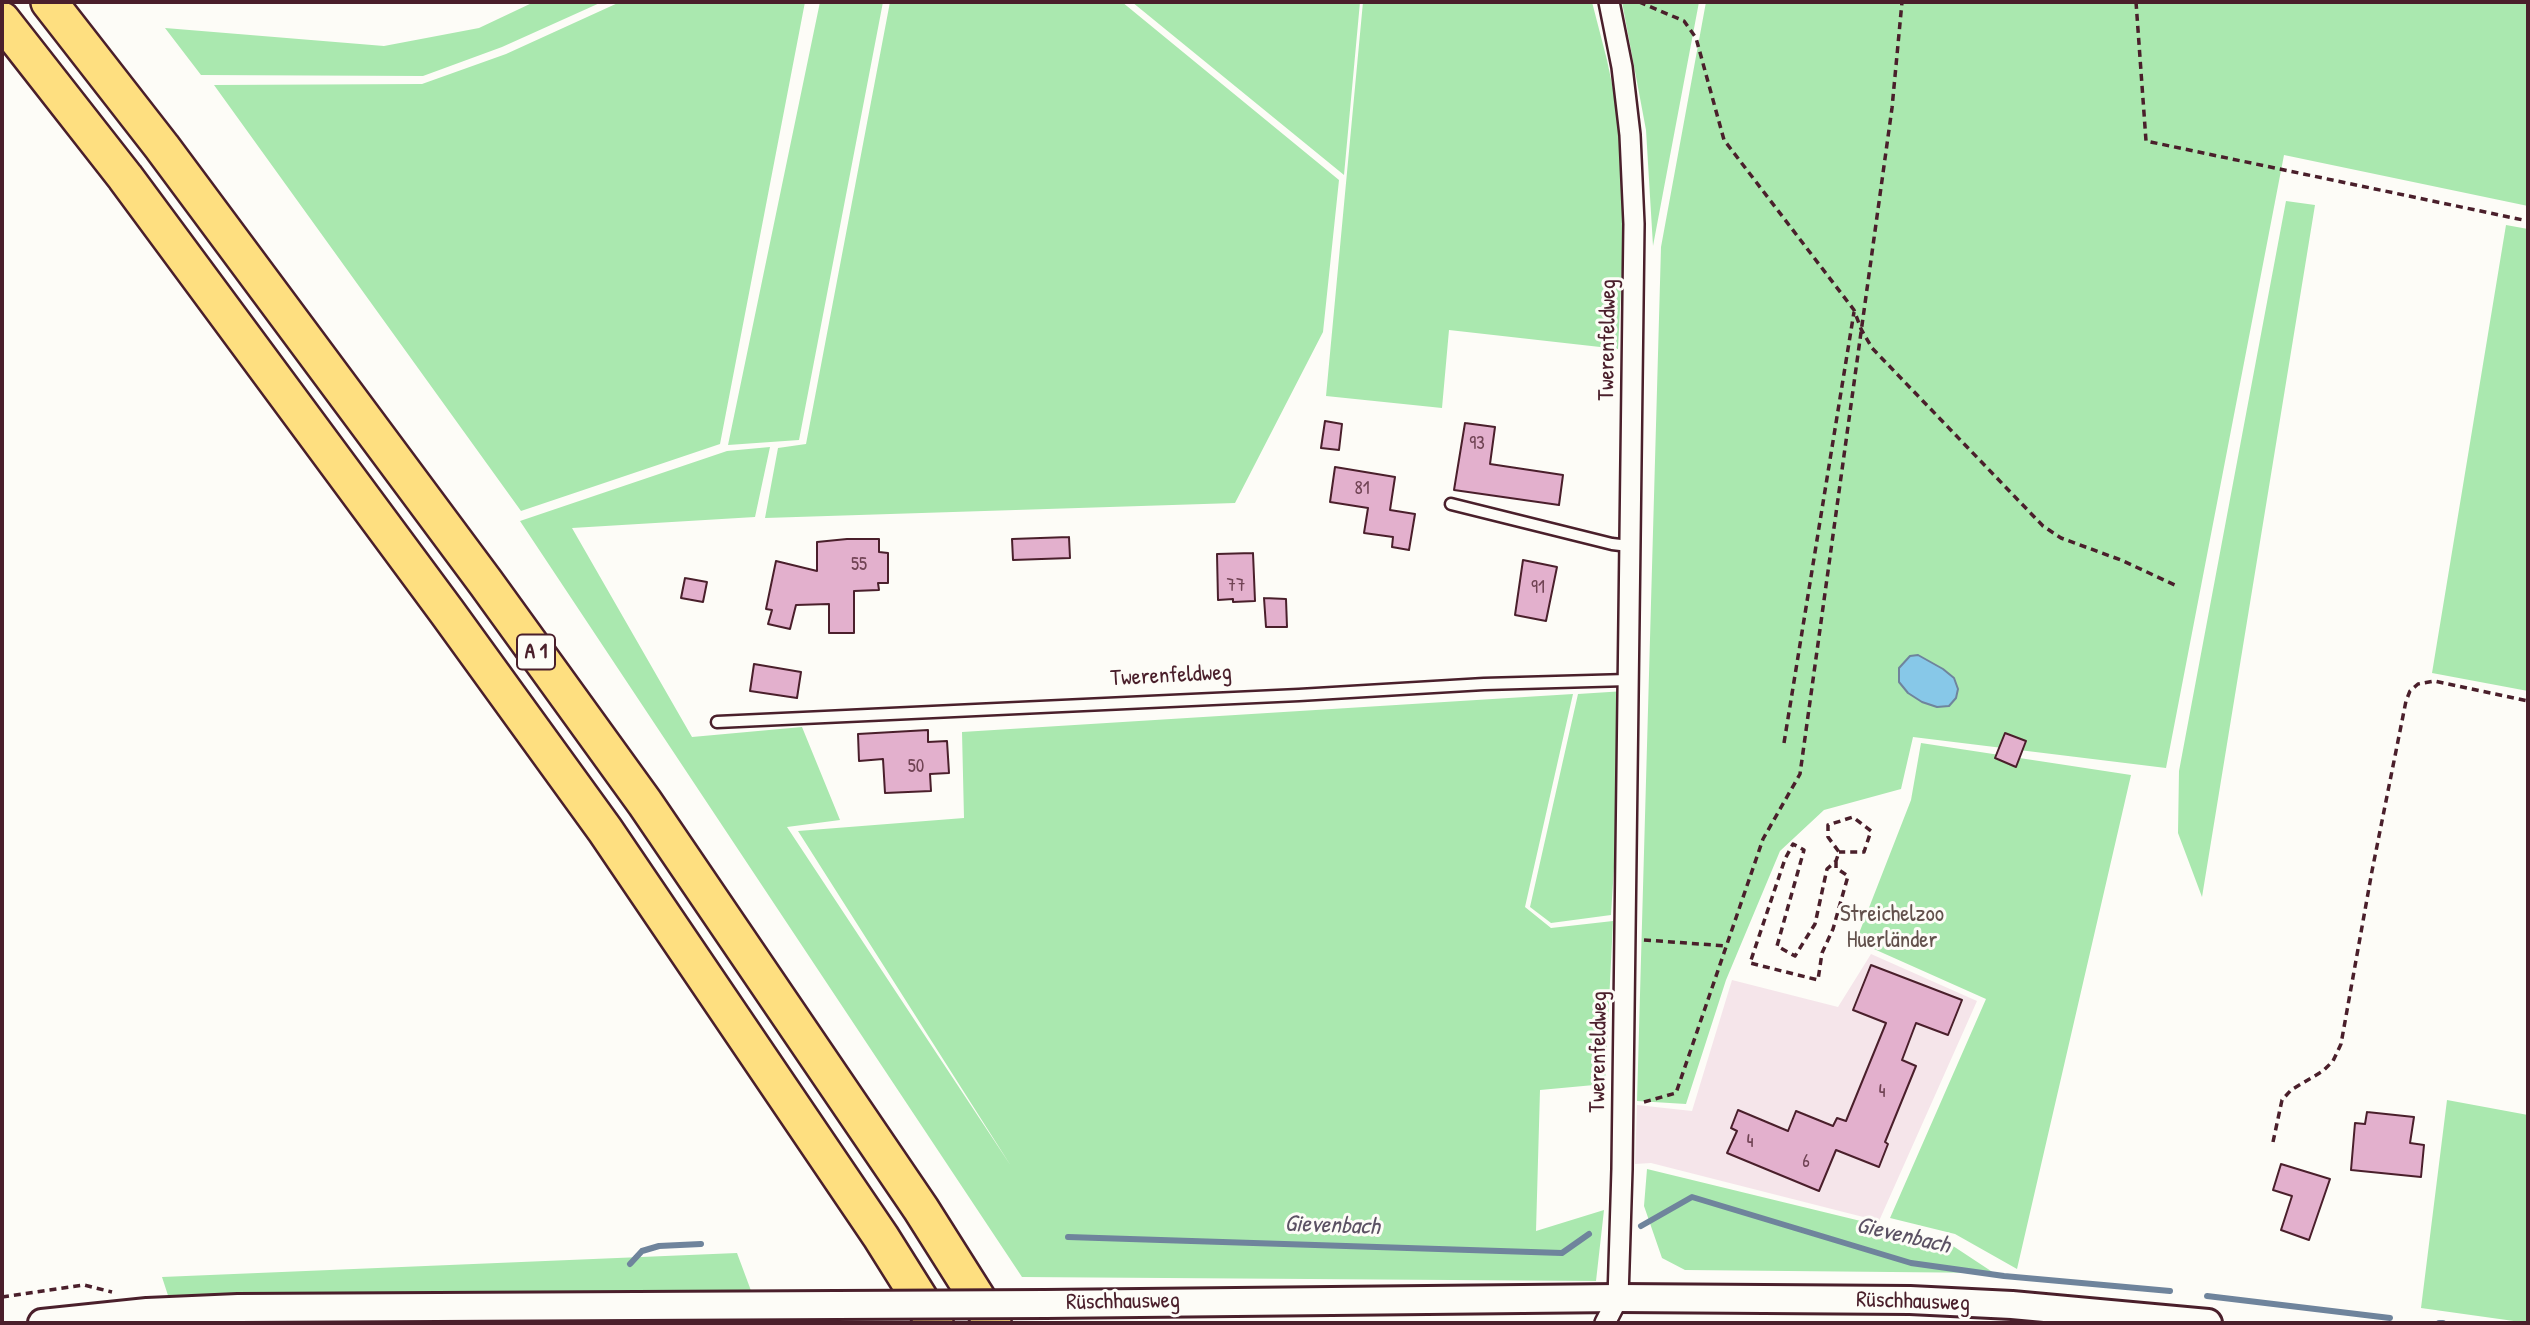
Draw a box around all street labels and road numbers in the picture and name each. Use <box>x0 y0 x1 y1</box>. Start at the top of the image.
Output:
street label: Twerenfeldweg <box>1593 279 1623 401</box>
road number: A 1 <box>517 634 555 670</box>
street label: Twerenfeldweg <box>1110 659 1232 693</box>
street label: Twerenfeldweg <box>1584 991 1614 1113</box>
street label: Rüschhausweg <box>1856 1286 1970 1318</box>
street label: Rüschhausweg <box>1066 1287 1180 1317</box>

